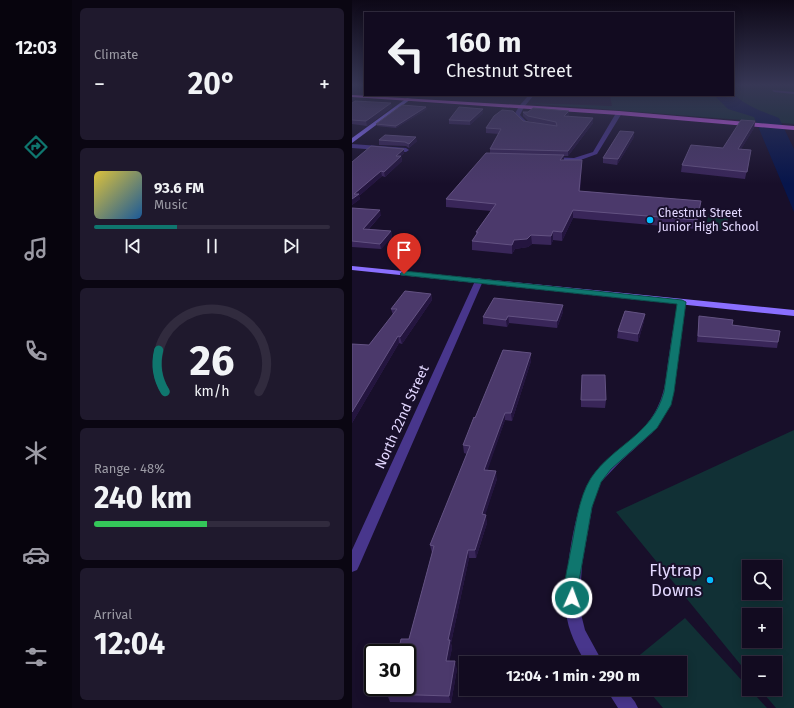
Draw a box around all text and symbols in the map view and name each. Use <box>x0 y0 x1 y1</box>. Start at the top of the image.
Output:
text: 160 m <box>446 26 521 59</box>
icon: left <box>380 28 432 80</box>
text: 12:03 <box>15 37 57 59</box>
text: Climate <box>94 47 138 62</box>
text: Chestnut Street <box>446 60 572 82</box>
text: 20° <box>188 66 236 102</box>
text: − <box>94 71 105 98</box>
text: + <box>319 71 330 98</box>
icon: directions <box>22 133 50 161</box>
text: 93.6 FM <box>154 179 204 197</box>
text: Music <box>154 197 188 212</box>
place label: Chestnut Street Junior High School <box>658 206 759 234</box>
marker: Chestnut Street Junior High School <box>645 215 655 225</box>
pin <box>387 233 421 274</box>
icon: music <box>22 235 50 263</box>
icon: previous <box>122 235 144 257</box>
icon: pause <box>201 235 223 257</box>
icon: next <box>280 235 302 257</box>
icon: arrive <box>393 239 415 261</box>
text: 26 <box>190 336 234 386</box>
icon: phone <box>22 337 50 365</box>
street label: North 22nd Street <box>371 361 433 472</box>
text: km/h <box>194 383 230 400</box>
icon: climate <box>22 439 50 467</box>
text: Range · 48% <box>94 461 165 476</box>
text: 240 km <box>94 480 192 516</box>
icon: car <box>22 541 50 569</box>
place label: Flytrap Downs <box>649 560 702 601</box>
map controls <box>742 560 782 696</box>
button: search <box>742 560 782 600</box>
marker: Flytrap Downs <box>705 575 715 585</box>
position arrow <box>551 577 593 619</box>
text: Arrival <box>94 607 132 622</box>
button: + <box>742 608 782 648</box>
text: 12:04 <box>94 626 165 662</box>
icon: filters <box>22 643 50 671</box>
speed limit sign: 30 <box>364 644 416 696</box>
button: − <box>742 656 782 696</box>
text: 12:04 · 1 min · 290 m <box>506 667 640 685</box>

